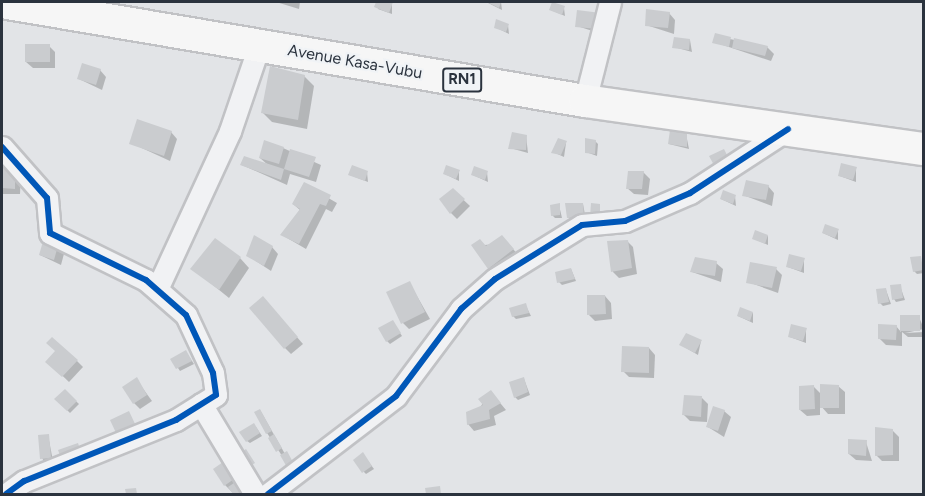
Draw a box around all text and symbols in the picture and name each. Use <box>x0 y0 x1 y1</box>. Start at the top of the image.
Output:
street label: Avenue Kasa-Vubu <box>286 41 424 83</box>
road number: RN1 <box>441 68 483 92</box>

